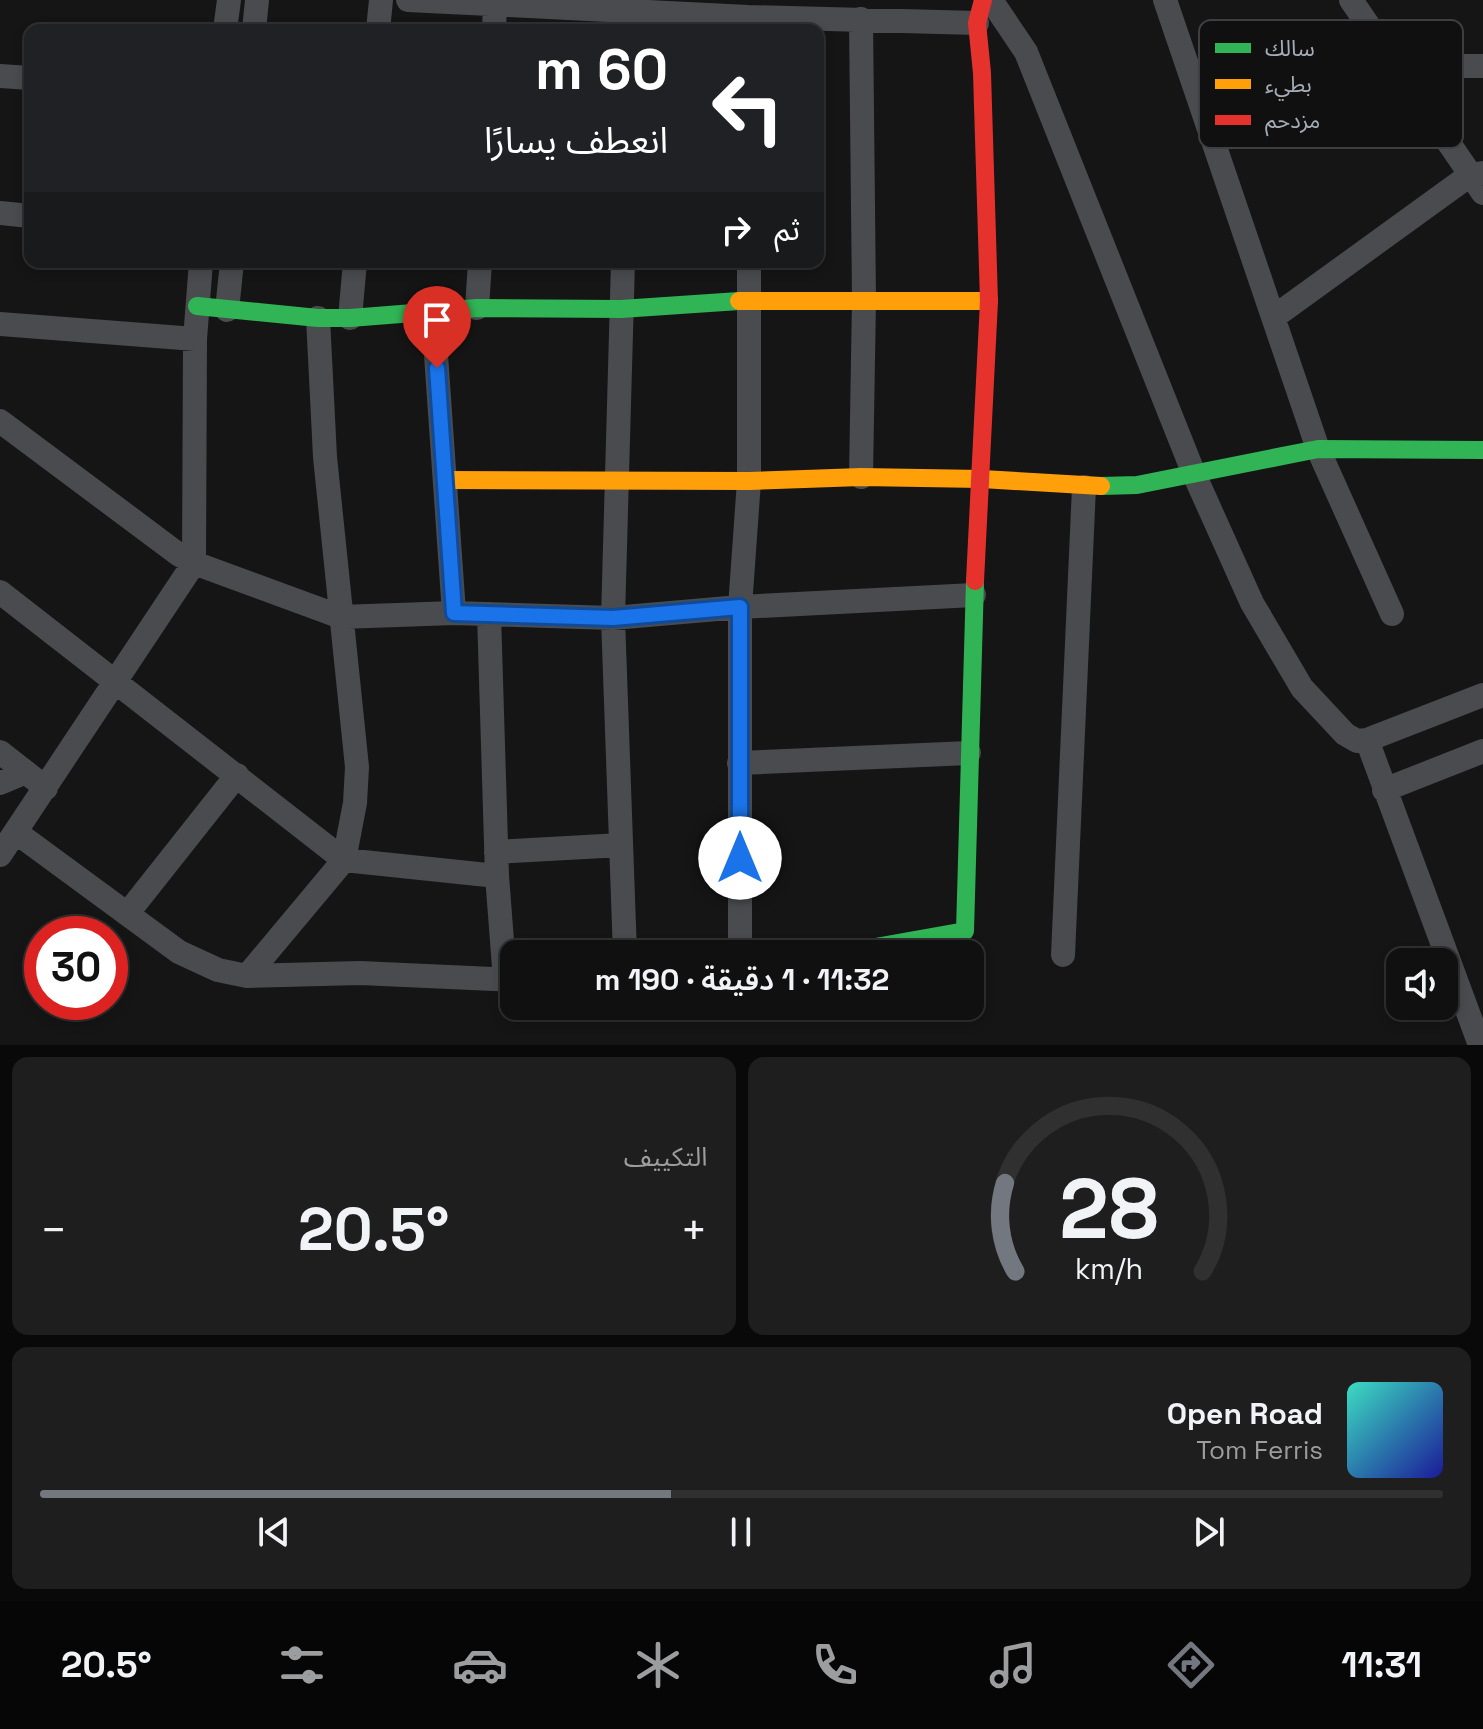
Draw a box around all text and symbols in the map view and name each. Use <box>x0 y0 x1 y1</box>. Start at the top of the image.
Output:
legend <box>1199 20 1463 148</box>
text: 60 m <box>535 34 668 105</box>
text: سالك <box>1265 34 1315 62</box>
icon: left <box>696 56 800 160</box>
text: بطيء <box>1265 70 1312 101</box>
text: مزدحم <box>1265 106 1320 137</box>
text: انعطف يسارًا <box>484 118 668 164</box>
icon: right <box>714 208 758 252</box>
text: ثم <box>774 210 800 249</box>
pin <box>403 286 471 368</box>
icon: arrive <box>415 298 459 342</box>
position arrow <box>698 816 782 900</box>
speed limit sign: 30 <box>24 916 128 1020</box>
map controls <box>1386 948 1458 1020</box>
button: sound <box>1386 948 1458 1020</box>
text: 11:32 · 1 دقيقة · 190 m <box>595 960 889 999</box>
text: التكييف <box>624 1140 708 1174</box>
text: 28 <box>1060 1156 1159 1262</box>
text: 20.5° <box>298 1191 449 1268</box>
text: − <box>40 1202 67 1258</box>
text: + <box>680 1202 707 1258</box>
text: km/h <box>1075 1251 1143 1287</box>
text: Open Road <box>1167 1394 1323 1433</box>
text: Tom Ferris <box>1196 1433 1323 1467</box>
icon: previous <box>252 1510 296 1554</box>
icon: pause <box>719 1510 763 1554</box>
icon: next <box>1187 1510 1231 1554</box>
icon: filters <box>274 1637 330 1693</box>
icon: car <box>452 1637 508 1693</box>
icon: climate <box>630 1637 686 1693</box>
icon: phone <box>807 1637 863 1693</box>
icon: music <box>985 1637 1041 1693</box>
icon: directions <box>1163 1637 1219 1693</box>
text: 20.5° <box>61 1642 152 1688</box>
text: 11:31 <box>1341 1642 1422 1688</box>

